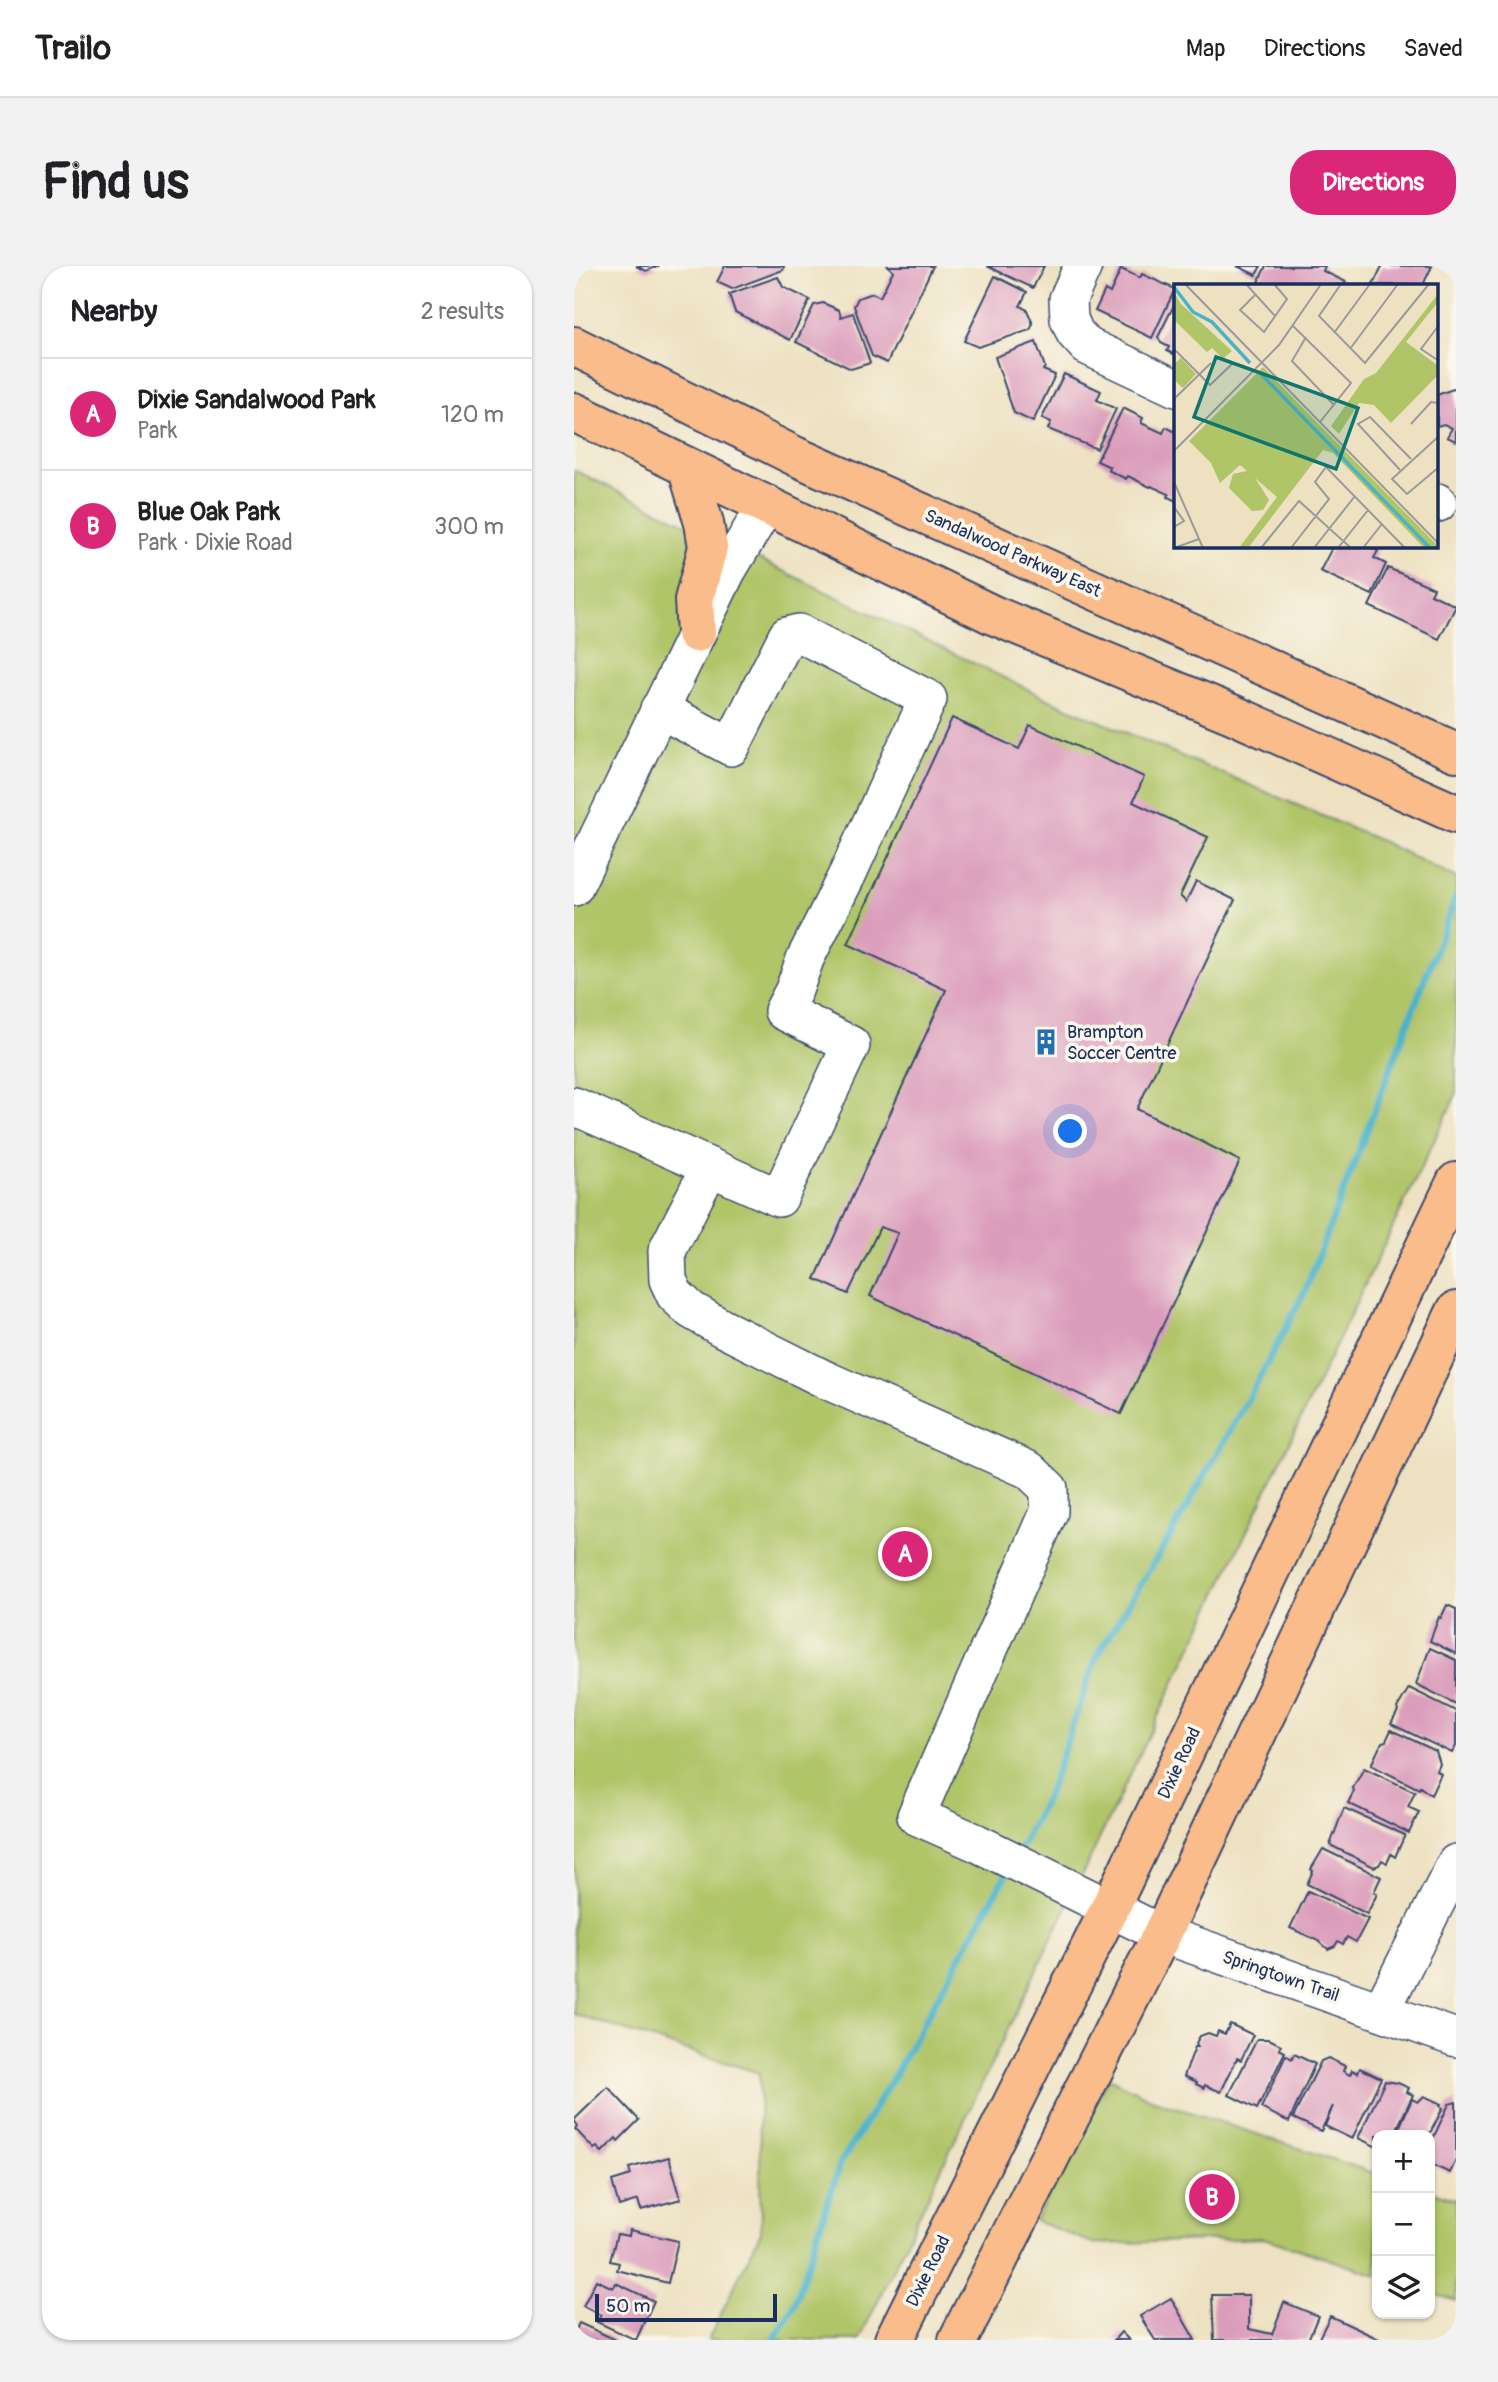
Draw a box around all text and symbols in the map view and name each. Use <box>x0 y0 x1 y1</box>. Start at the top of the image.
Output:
text: Trailo <box>35 28 111 69</box>
text: Map <box>1186 34 1226 63</box>
text: Directions <box>1264 34 1365 63</box>
text: Saved <box>1403 34 1463 63</box>
button: Directions <box>1290 150 1456 215</box>
text: Find us <box>42 152 189 213</box>
inset map <box>1174 284 1438 548</box>
text: Nearby <box>70 293 157 330</box>
text: 2 results <box>421 297 504 326</box>
text: Dixie Sandalwood Park <box>137 384 376 416</box>
text: A <box>86 400 100 429</box>
text: 120 m <box>441 400 504 429</box>
text: Park <box>137 416 177 445</box>
text: Blue Oak Park <box>137 496 280 528</box>
street label: Sandalwood Parkway East <box>921 504 1105 603</box>
text: B <box>86 512 100 541</box>
text: 300 m <box>434 512 504 541</box>
text: Park · Dixie Road <box>137 528 293 557</box>
place label: Brampton Soccer Centre <box>1067 1021 1177 1065</box>
building icon: Brampton Soccer Centre <box>1031 1027 1061 1057</box>
your location <box>1053 1114 1087 1148</box>
pin: A <box>882 1528 928 1580</box>
street label: Dixie Road <box>1153 1724 1206 1803</box>
street label: Springtown Trail <box>1219 1946 1342 2007</box>
map controls <box>1372 2130 1435 2319</box>
button: + <box>1372 2130 1435 2193</box>
pin: B <box>1189 2171 1235 2223</box>
button: − <box>1372 2193 1435 2256</box>
street label: Dixie Road <box>901 2232 956 2311</box>
button: layers <box>1372 2256 1435 2319</box>
scale bar <box>595 2291 777 2323</box>
text: 50 m <box>606 2294 650 2318</box>

